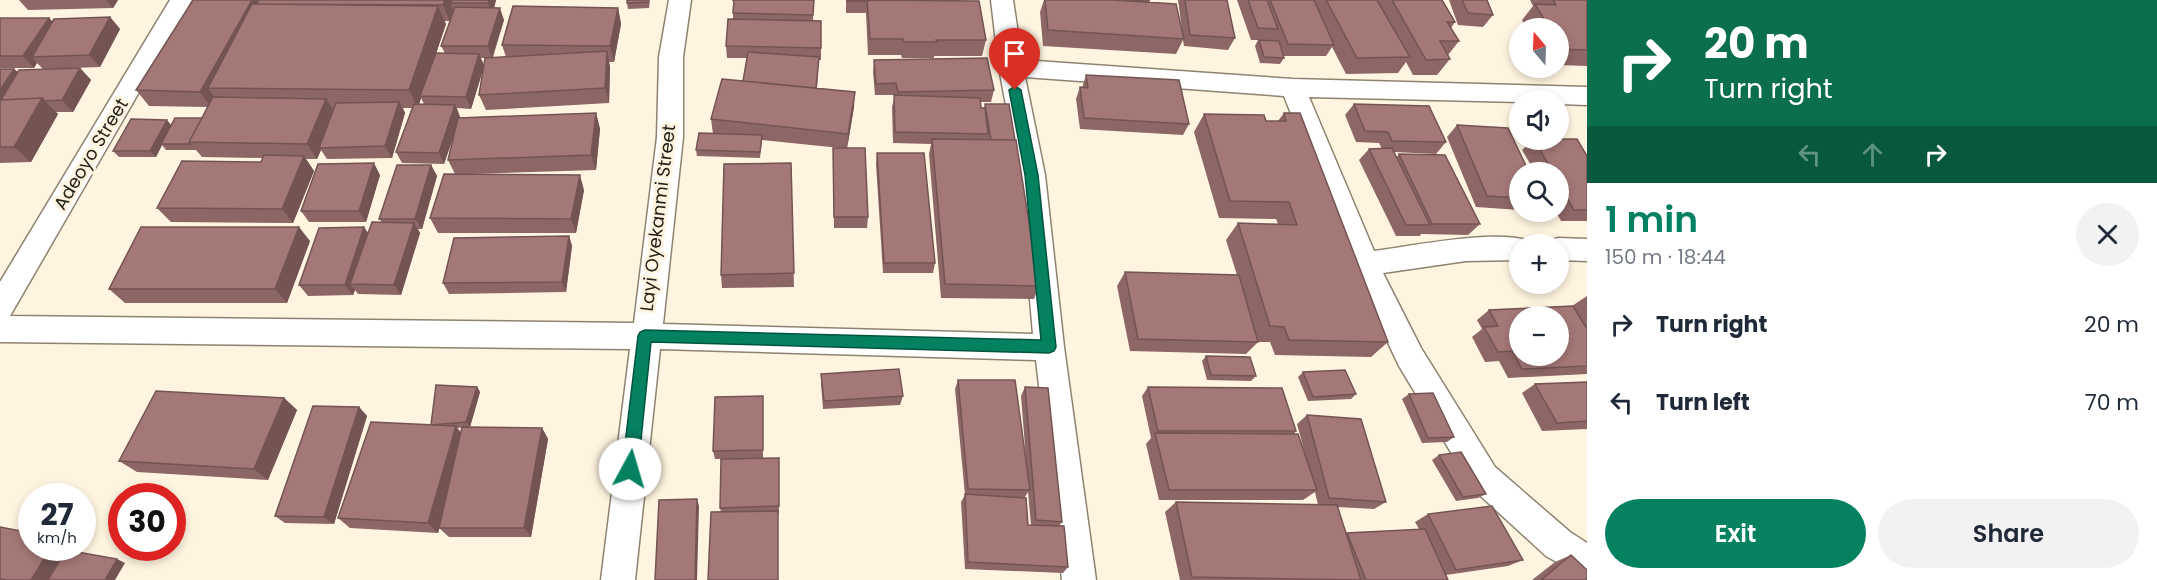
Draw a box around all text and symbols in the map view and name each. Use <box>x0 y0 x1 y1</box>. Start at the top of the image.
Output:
text: 20 m <box>1704 14 1809 73</box>
north arrow <box>1509 18 1569 78</box>
map controls <box>1509 18 1569 366</box>
icon: right <box>1605 24 1683 102</box>
pin <box>989 28 1040 90</box>
icon: arrive <box>998 37 1031 70</box>
text: Turn right <box>1704 70 1833 107</box>
button: sound <box>1509 90 1569 150</box>
street label: Adeoyo Street <box>47 93 134 214</box>
street label: Layi Oyekanmi Street <box>634 123 681 313</box>
icon: left <box>1793 138 1826 171</box>
icon: ahead <box>1856 138 1889 171</box>
icon: right <box>1919 138 1952 171</box>
button: search <box>1509 162 1569 222</box>
text: 1 min <box>1605 194 1698 245</box>
button: close <box>2076 203 2139 266</box>
button: + <box>1509 234 1569 294</box>
text: 150 m · 18:44 <box>1605 243 1726 271</box>
button: − <box>1509 306 1569 366</box>
icon: right <box>1605 308 1638 341</box>
text: Turn right <box>1656 309 1767 340</box>
text: 20 m <box>2084 309 2139 340</box>
icon: left <box>1605 386 1638 419</box>
text: Turn left <box>1656 387 1750 418</box>
text: 70 m <box>2085 387 2139 418</box>
position arrow <box>598 437 662 501</box>
speed limit sign: 30 <box>108 483 186 561</box>
text: 27 <box>40 493 74 536</box>
button: Exit <box>1605 499 1866 568</box>
button: Share <box>1878 499 2139 568</box>
text: km/h <box>37 527 77 548</box>

